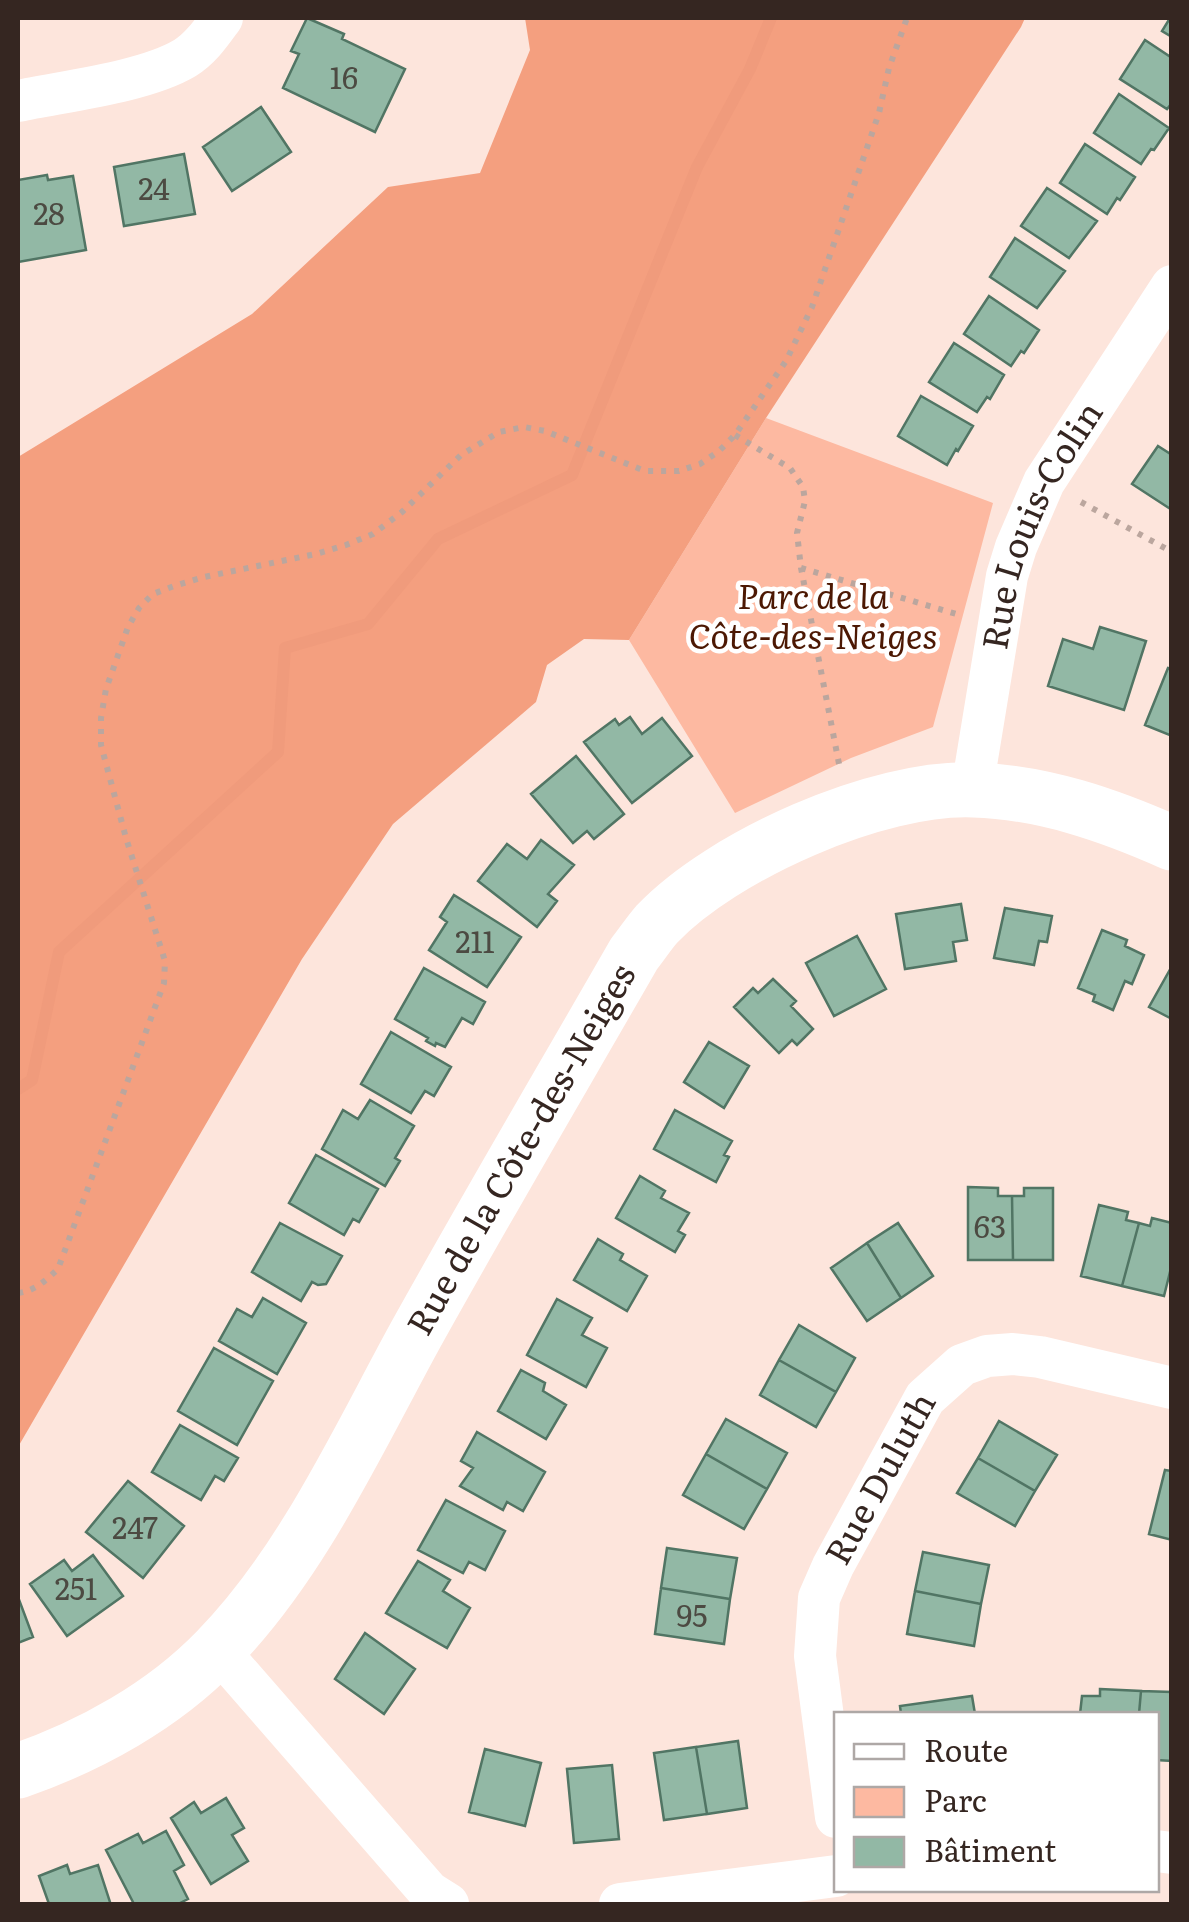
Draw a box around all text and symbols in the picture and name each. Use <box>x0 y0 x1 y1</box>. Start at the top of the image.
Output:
house number: 16 <box>330 54 358 98</box>
house number: 24 <box>138 165 170 209</box>
house number: 28 <box>33 190 65 234</box>
street label: Rue Louis-Colin <box>966 390 1113 653</box>
park label: Parc de la Côte-des-Neiges <box>689 568 938 660</box>
house number: 211 <box>455 918 495 962</box>
street label: Rue de la Côte-des-Neiges <box>392 953 646 1344</box>
house number: 63 <box>974 1203 1006 1247</box>
street label: Rue Duluth <box>810 1381 947 1573</box>
house number: 247 <box>112 1504 158 1548</box>
house number: 251 <box>55 1565 97 1609</box>
house number: 95 <box>677 1592 707 1636</box>
legend <box>834 1712 1159 1892</box>
text: Route <box>924 1727 1008 1771</box>
text: Parc <box>924 1777 987 1821</box>
text: Bâtiment <box>924 1827 1056 1871</box>

